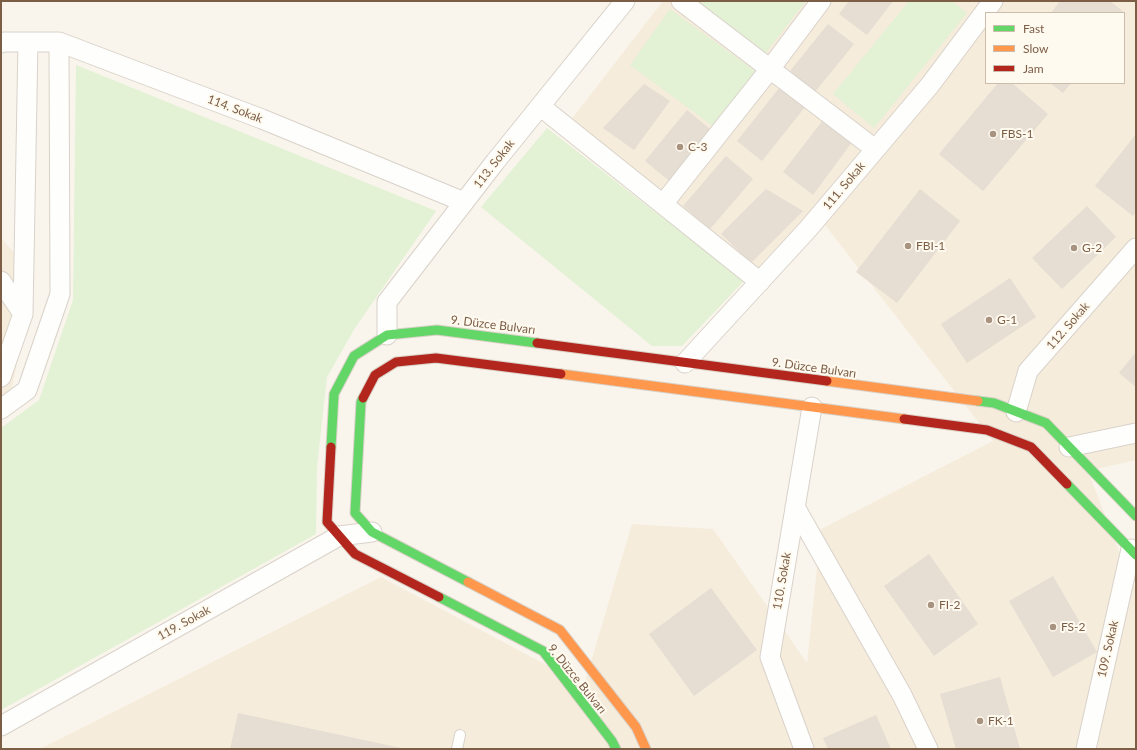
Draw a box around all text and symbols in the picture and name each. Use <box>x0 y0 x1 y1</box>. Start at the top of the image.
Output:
legend <box>985 12 1125 84</box>
text: Fast <box>1023 21 1044 36</box>
text: Slow <box>1023 41 1048 56</box>
text: Jam <box>1023 61 1044 76</box>
street label: 114. Sokak <box>205 92 265 126</box>
place label: FBS-1 <box>1001 127 1033 141</box>
marker: FBS-1 <box>988 129 998 139</box>
street label: 113. Sokak <box>470 137 518 191</box>
place label: C-3 <box>688 140 707 154</box>
marker: C-3 <box>675 142 685 152</box>
street label: 111. Sokak <box>820 159 868 213</box>
place label: FBI-1 <box>916 239 945 253</box>
marker: FBI-1 <box>903 241 913 251</box>
place label: G-2 <box>1082 241 1102 255</box>
marker: G-2 <box>1069 243 1079 253</box>
street label: 112. Sokak <box>1043 299 1093 353</box>
street label: 9. Düzce Bulvarı <box>450 313 536 337</box>
place label: G-1 <box>997 313 1017 327</box>
marker: G-1 <box>984 315 994 325</box>
street label: 9. Düzce Bulvarı <box>771 355 857 381</box>
street label: 110. Sokak <box>770 551 794 611</box>
place label: FI-2 <box>939 598 961 612</box>
marker: FI-2 <box>926 600 936 610</box>
street label: 119. Sokak <box>155 603 213 643</box>
street label: 109. Sokak <box>1094 619 1122 679</box>
place label: FS-2 <box>1061 620 1086 634</box>
marker: FS-2 <box>1048 622 1058 632</box>
street label: 9. Düzce Bulvarı <box>545 641 609 717</box>
place label: FK-1 <box>988 714 1014 728</box>
marker: FK-1 <box>975 716 985 726</box>

